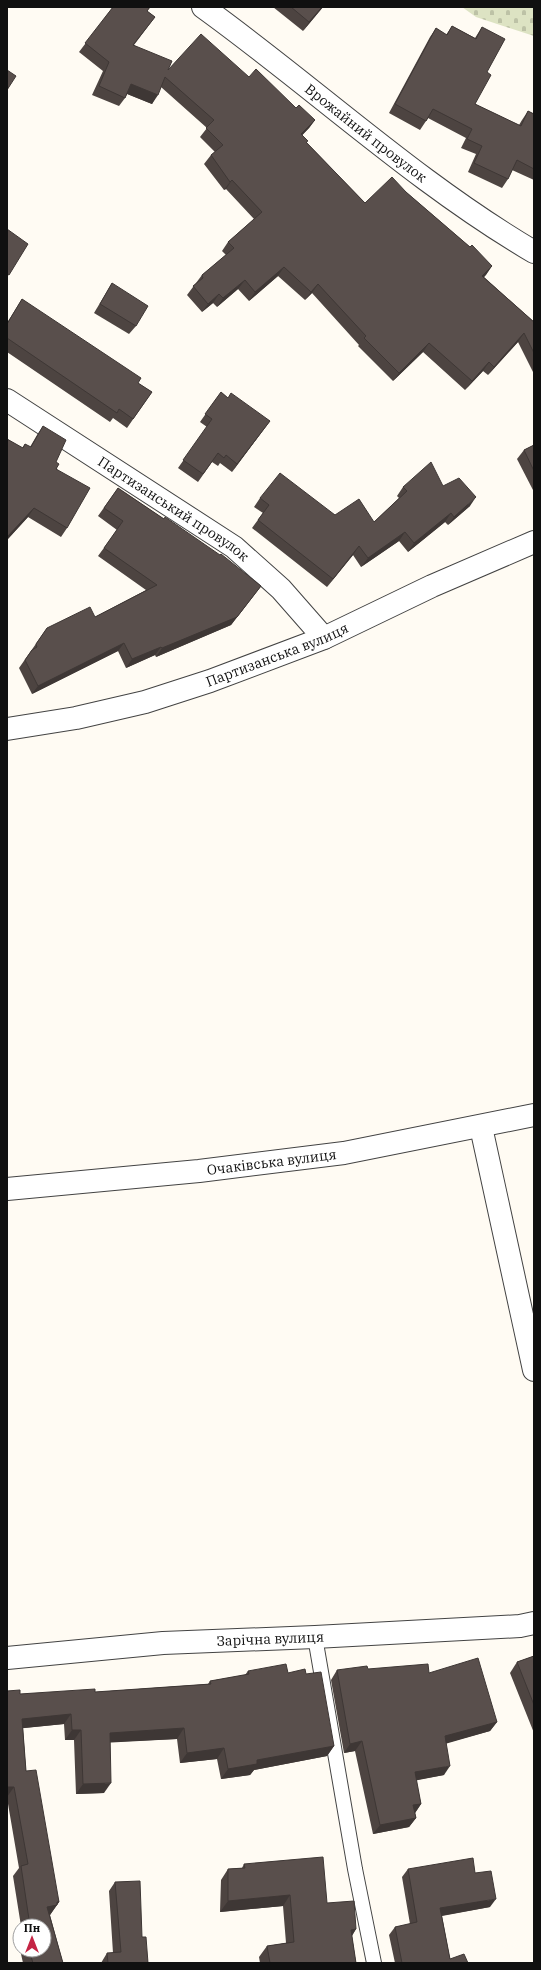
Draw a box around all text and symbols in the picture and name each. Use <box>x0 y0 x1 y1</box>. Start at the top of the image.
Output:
street label: Врожайний провулок <box>301 80 430 186</box>
street label: Партизанський провулок <box>95 452 253 565</box>
street label: Партизанська вулиця <box>203 619 351 691</box>
street label: Очаківська вулиця <box>206 1145 337 1179</box>
street label: Зарічна вулиця <box>216 1628 324 1650</box>
north arrow <box>12 1918 52 1958</box>
text: Пн <box>24 1921 41 1935</box>

